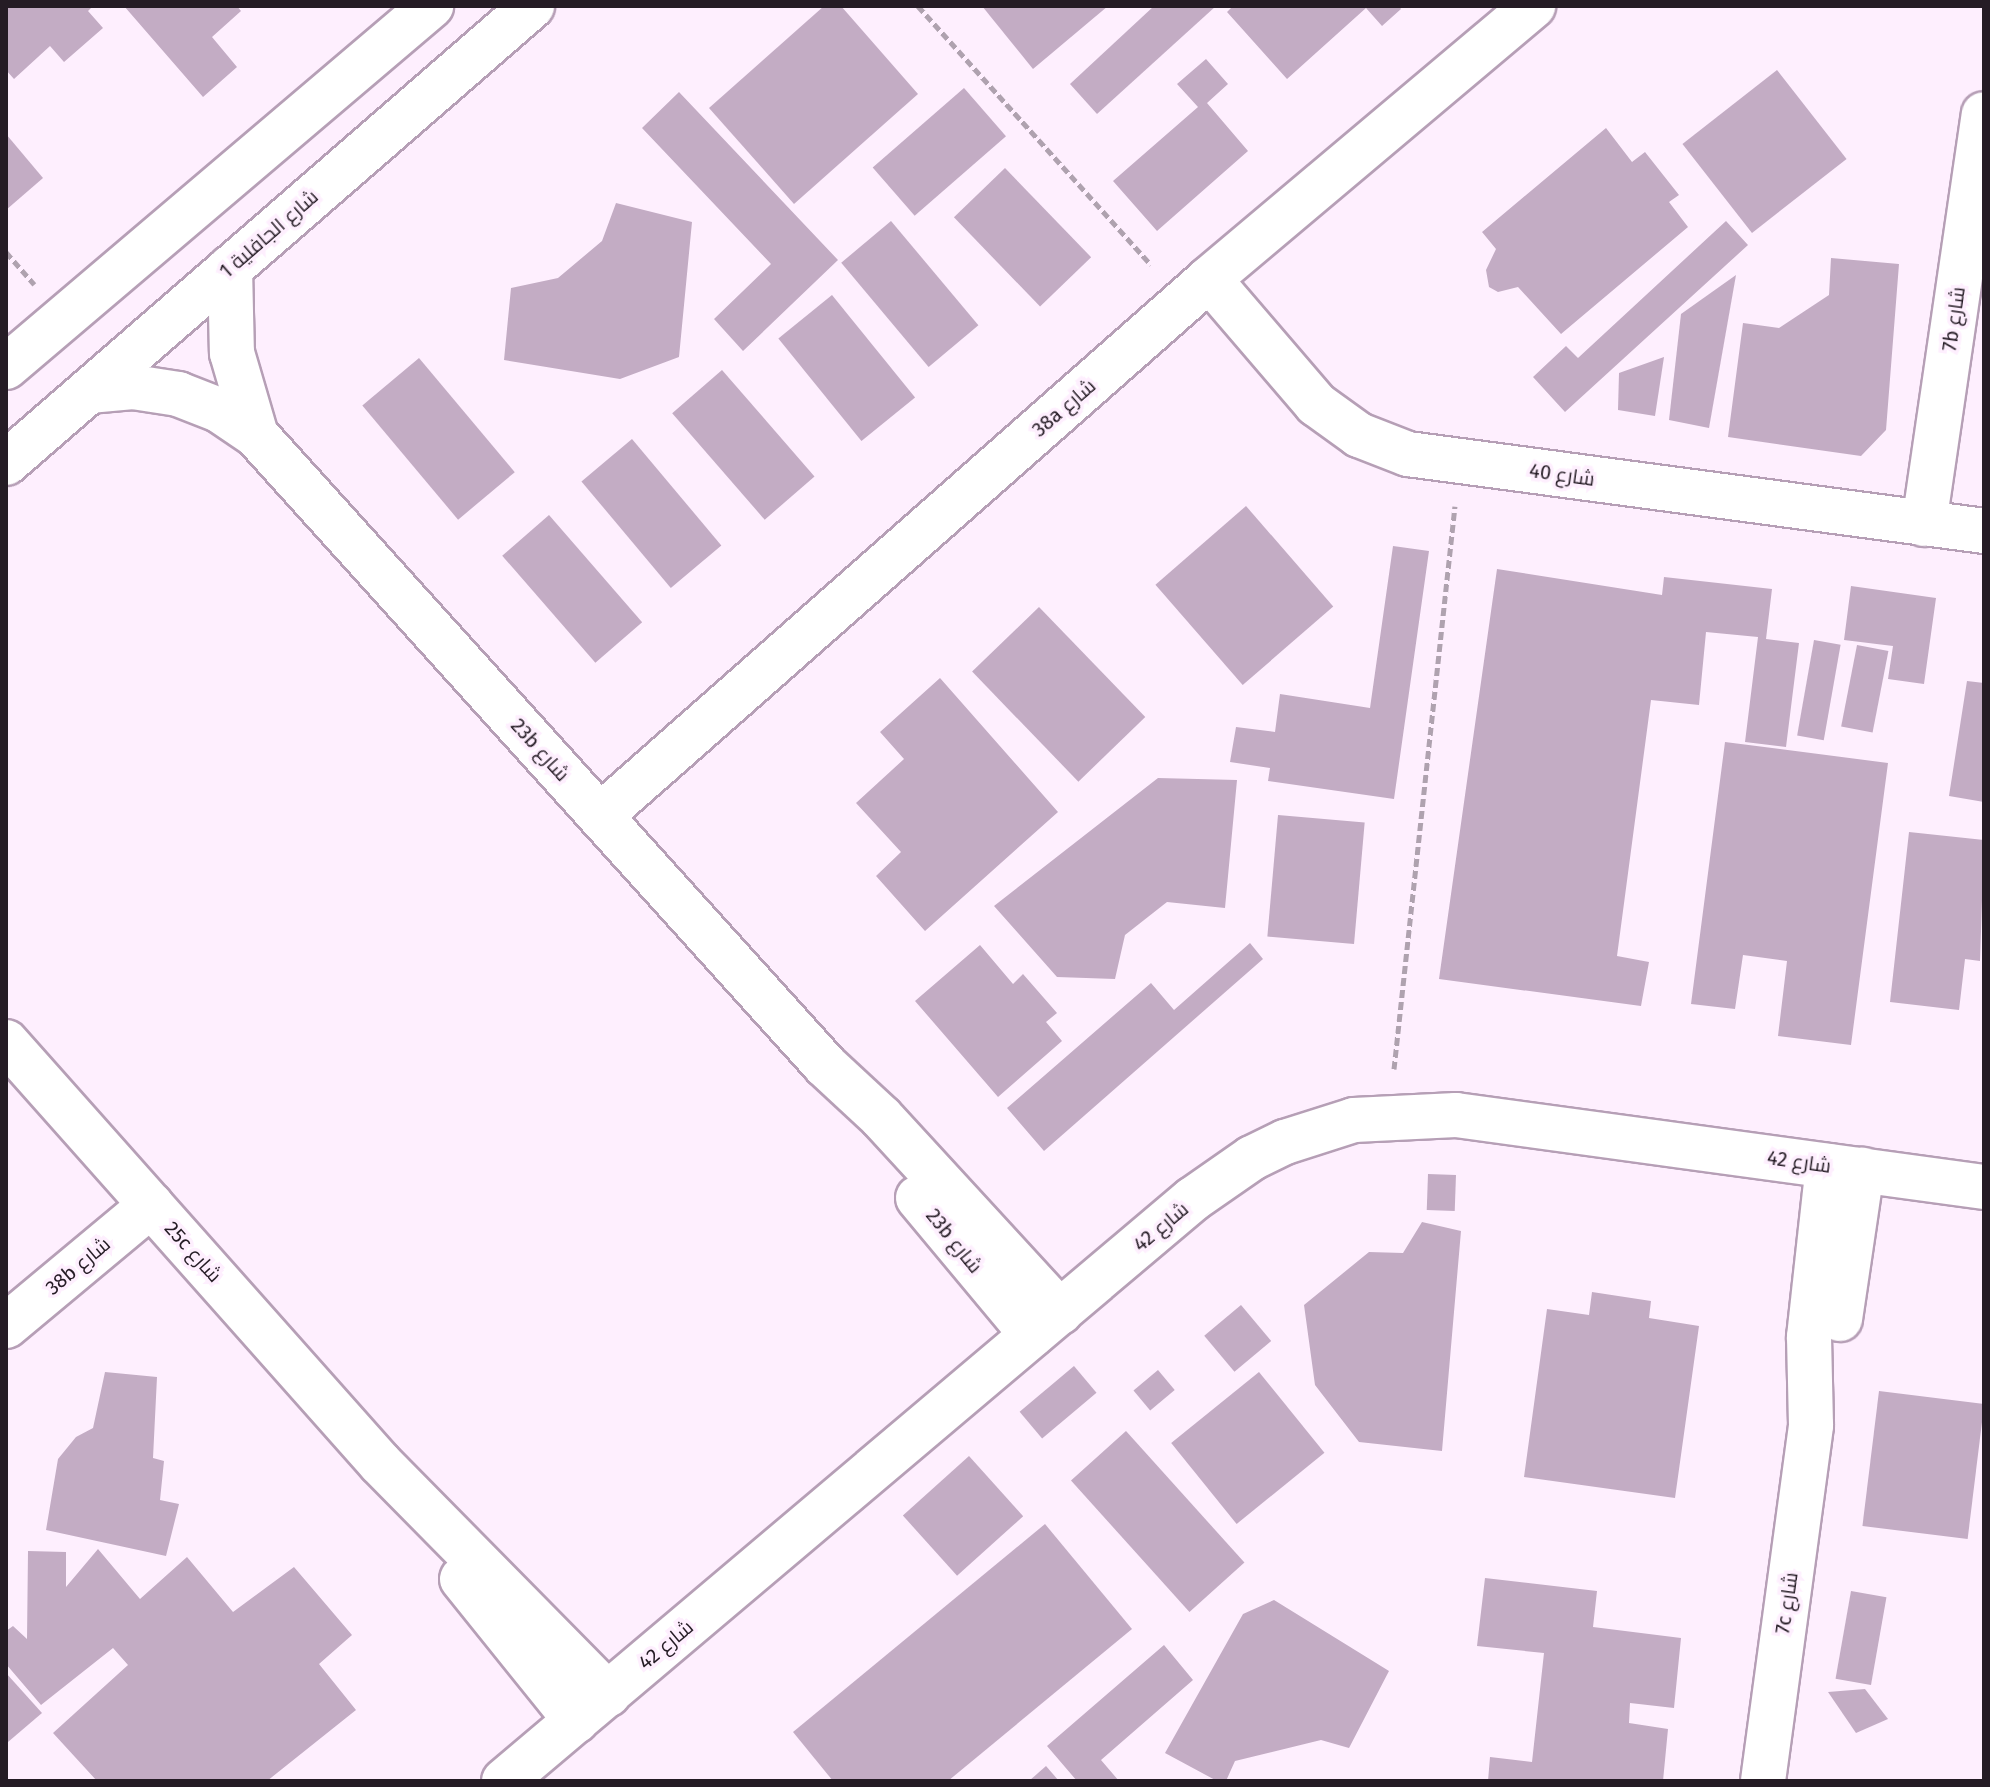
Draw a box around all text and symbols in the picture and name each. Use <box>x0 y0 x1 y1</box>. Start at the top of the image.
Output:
street label: شارع الجافلية 1 <box>215 185 323 283</box>
street label: 7b شارع <box>1938 285 1970 353</box>
street label: 38a شارع <box>1027 374 1101 442</box>
street label: شارع 40 <box>1528 459 1596 491</box>
street label: 23b شارع <box>506 714 574 786</box>
street label: شارع 42 <box>1766 1146 1832 1178</box>
street label: شارع 42 <box>1129 1197 1193 1257</box>
street label: 23b شارع <box>921 1204 987 1278</box>
street label: 25c شارع <box>159 1217 227 1287</box>
street label: 38b شارع <box>41 1232 115 1300</box>
street label: 7c شارع <box>1771 1571 1803 1635</box>
street label: شارع 42 <box>634 1615 698 1675</box>

